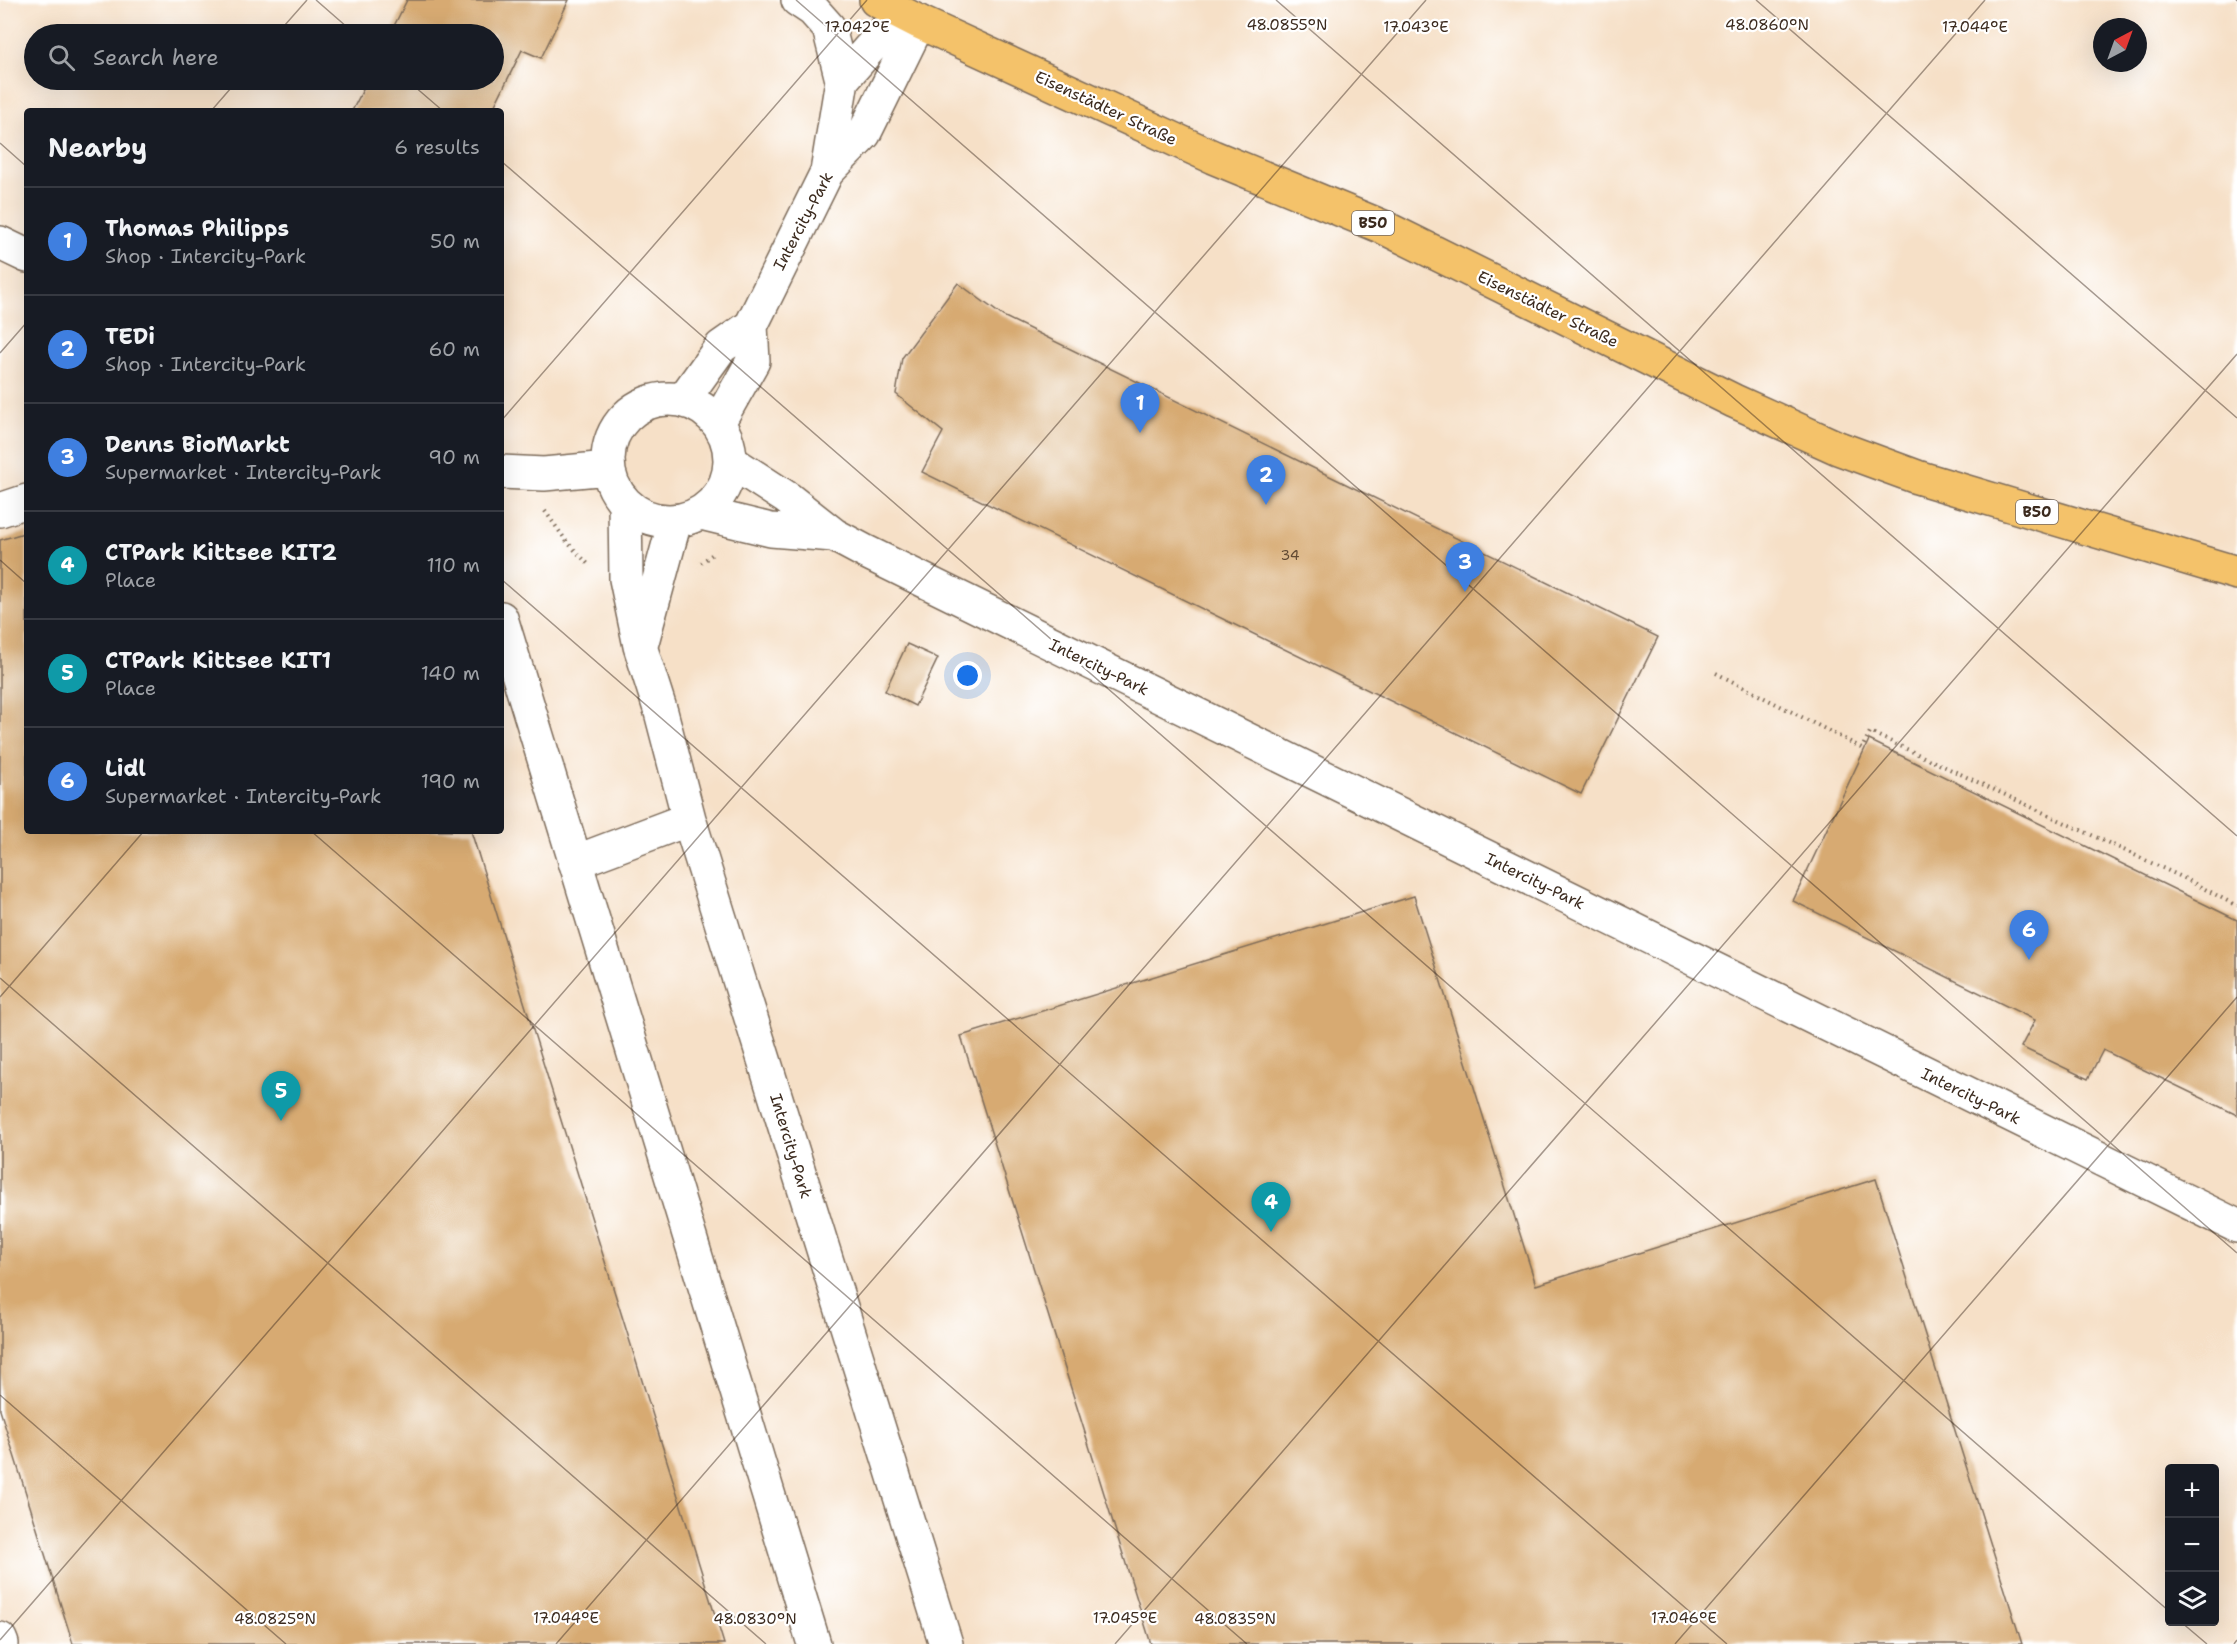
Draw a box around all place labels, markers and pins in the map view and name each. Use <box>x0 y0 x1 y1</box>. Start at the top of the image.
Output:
pin: 1 <box>1120 384 1160 433</box>
pin: 2 <box>1246 456 1286 505</box>
pin: 3 <box>1446 542 1484 592</box>
pin: 6 <box>2010 910 2048 960</box>
pin: 5 <box>262 1072 300 1121</box>
pin: 4 <box>1252 1182 1290 1232</box>

